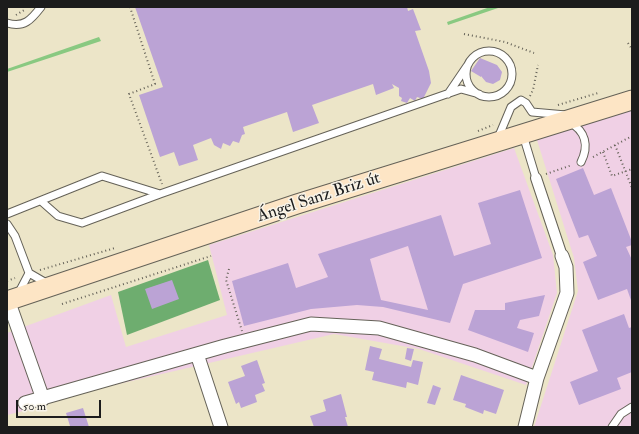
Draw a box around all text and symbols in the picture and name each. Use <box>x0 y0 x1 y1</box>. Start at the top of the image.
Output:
street label: Ángel Sanz Briz út <box>255 169 383 227</box>
scale bar <box>18 392 103 418</box>
text: 50 m <box>23 399 46 414</box>

